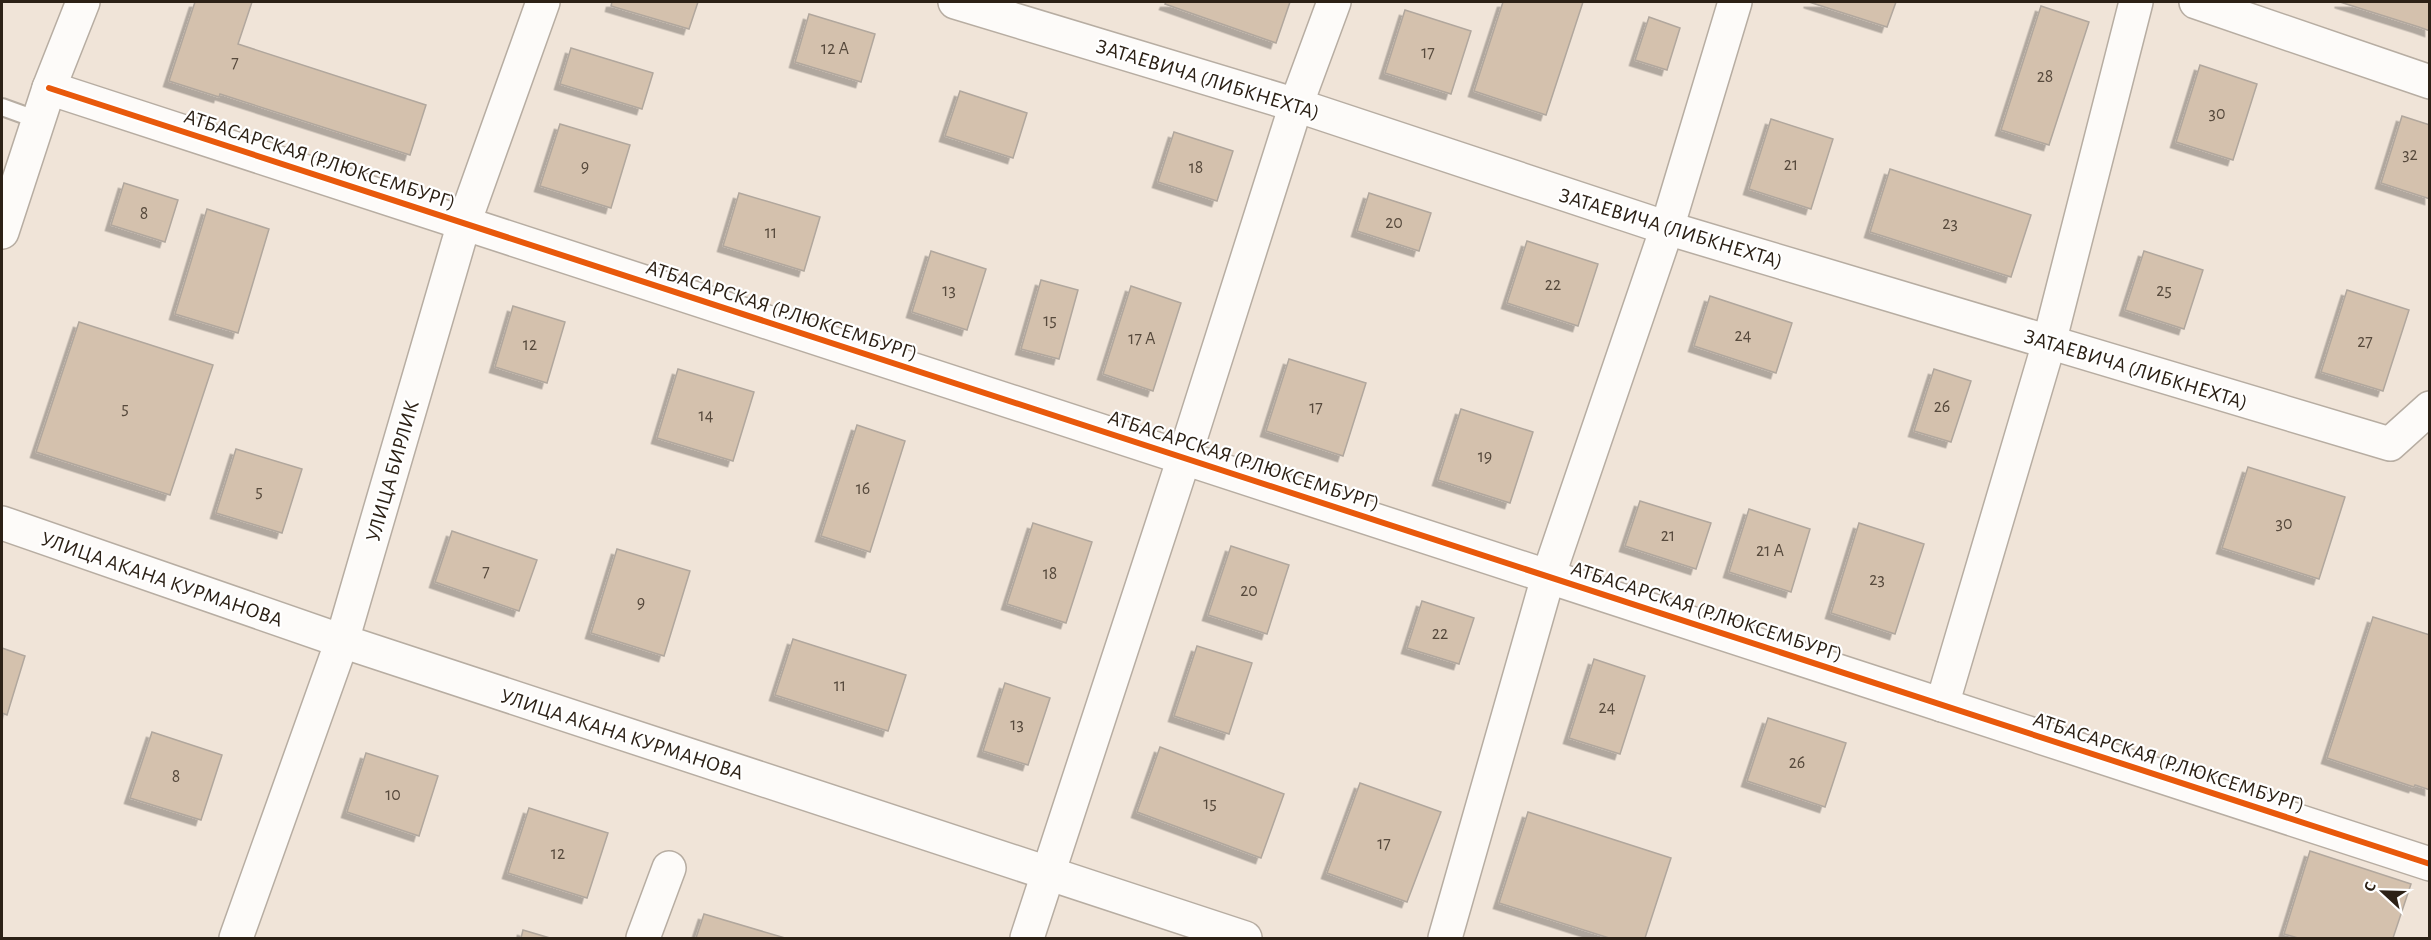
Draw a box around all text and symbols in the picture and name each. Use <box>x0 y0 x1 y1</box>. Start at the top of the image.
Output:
street label: ЗАТАЕВИЧА (ЛИБКНЕХТА) <box>1094 35 1322 123</box>
house number: 12 А <box>821 40 849 58</box>
house number: 17 <box>1421 44 1435 62</box>
house number: 7 <box>231 54 239 72</box>
house number: 28 <box>2037 68 2053 86</box>
house number: 30 <box>2209 105 2225 123</box>
street label: АТБАСАРСКАЯ (Р.ЛЮКСЕМБУРГ) <box>182 106 458 213</box>
house number: 32 <box>2402 146 2418 164</box>
house number: 21 <box>1784 156 1798 174</box>
house number: 9 <box>581 158 589 176</box>
house number: 18 <box>1189 159 1203 177</box>
street label: ЗАТАЕВИЧА (ЛИБКНЕХТА) <box>1557 184 1785 272</box>
house number: 8 <box>140 205 148 223</box>
house number: 20 <box>1385 214 1403 232</box>
house number: 23 <box>1942 215 1958 233</box>
house number: 11 <box>765 224 777 242</box>
street label: АТБАСАРСКАЯ (Р.ЛЮКСЕМБУРГ) <box>644 257 920 364</box>
house number: 22 <box>1545 276 1561 294</box>
house number: 13 <box>942 282 956 300</box>
house number: 25 <box>2156 282 2172 300</box>
house number: 15 <box>1043 312 1057 330</box>
street label: ЗАТАЕВИЧА (ЛИБКНЕХТА) <box>2022 325 2250 413</box>
house number: 24 <box>1735 327 1752 345</box>
house number: 17 А <box>1128 330 1156 348</box>
house number: 27 <box>2357 333 2373 351</box>
house number: 12 <box>523 336 537 354</box>
street label: УЛИЦА БИРЛИК <box>362 398 423 544</box>
house number: 26 <box>1934 398 1950 416</box>
house number: 17 <box>1309 399 1323 417</box>
house number: 5 <box>121 400 129 418</box>
house number: 14 <box>699 407 714 425</box>
street label: АТБАСАРСКАЯ (Р.ЛЮКСЕМБУРГ) <box>1106 407 1382 514</box>
house number: 19 <box>1478 448 1492 466</box>
house number: 16 <box>856 480 870 498</box>
house number: 5 <box>255 483 263 501</box>
house number: 30 <box>2276 515 2292 533</box>
house number: 21 <box>1661 527 1675 545</box>
street label: УЛИЦА АКАНА КУРМАНОВА <box>38 528 285 631</box>
house number: 21 А <box>1756 542 1784 560</box>
street label: АТБАСАРСКАЯ (Р.ЛЮКСЕМБУРГ) <box>1569 558 1845 665</box>
house number: 7 <box>482 563 490 581</box>
house number: 18 <box>1043 565 1057 583</box>
house number: 23 <box>1869 571 1885 589</box>
house number: 20 <box>1240 582 1258 600</box>
house number: 9 <box>637 594 645 612</box>
house number: 22 <box>1432 625 1448 643</box>
house number: 11 <box>834 677 846 695</box>
street label: УЛИЦА АКАНА КУРМАНОВА <box>498 685 746 784</box>
house number: 24 <box>1599 699 1616 717</box>
street label: АТБАСАРСКАЯ (Р.ЛЮКСЕМБУРГ) <box>2031 709 2307 816</box>
house number: 13 <box>1010 716 1024 734</box>
house number: 26 <box>1789 754 1805 772</box>
house number: 8 <box>172 768 180 786</box>
house number: 10 <box>385 786 401 804</box>
house number: 15 <box>1203 795 1217 813</box>
house number: 17 <box>1377 835 1391 853</box>
house number: 12 <box>551 845 565 863</box>
north arrow <box>2353 862 2413 922</box>
text: С <box>2361 880 2379 894</box>

